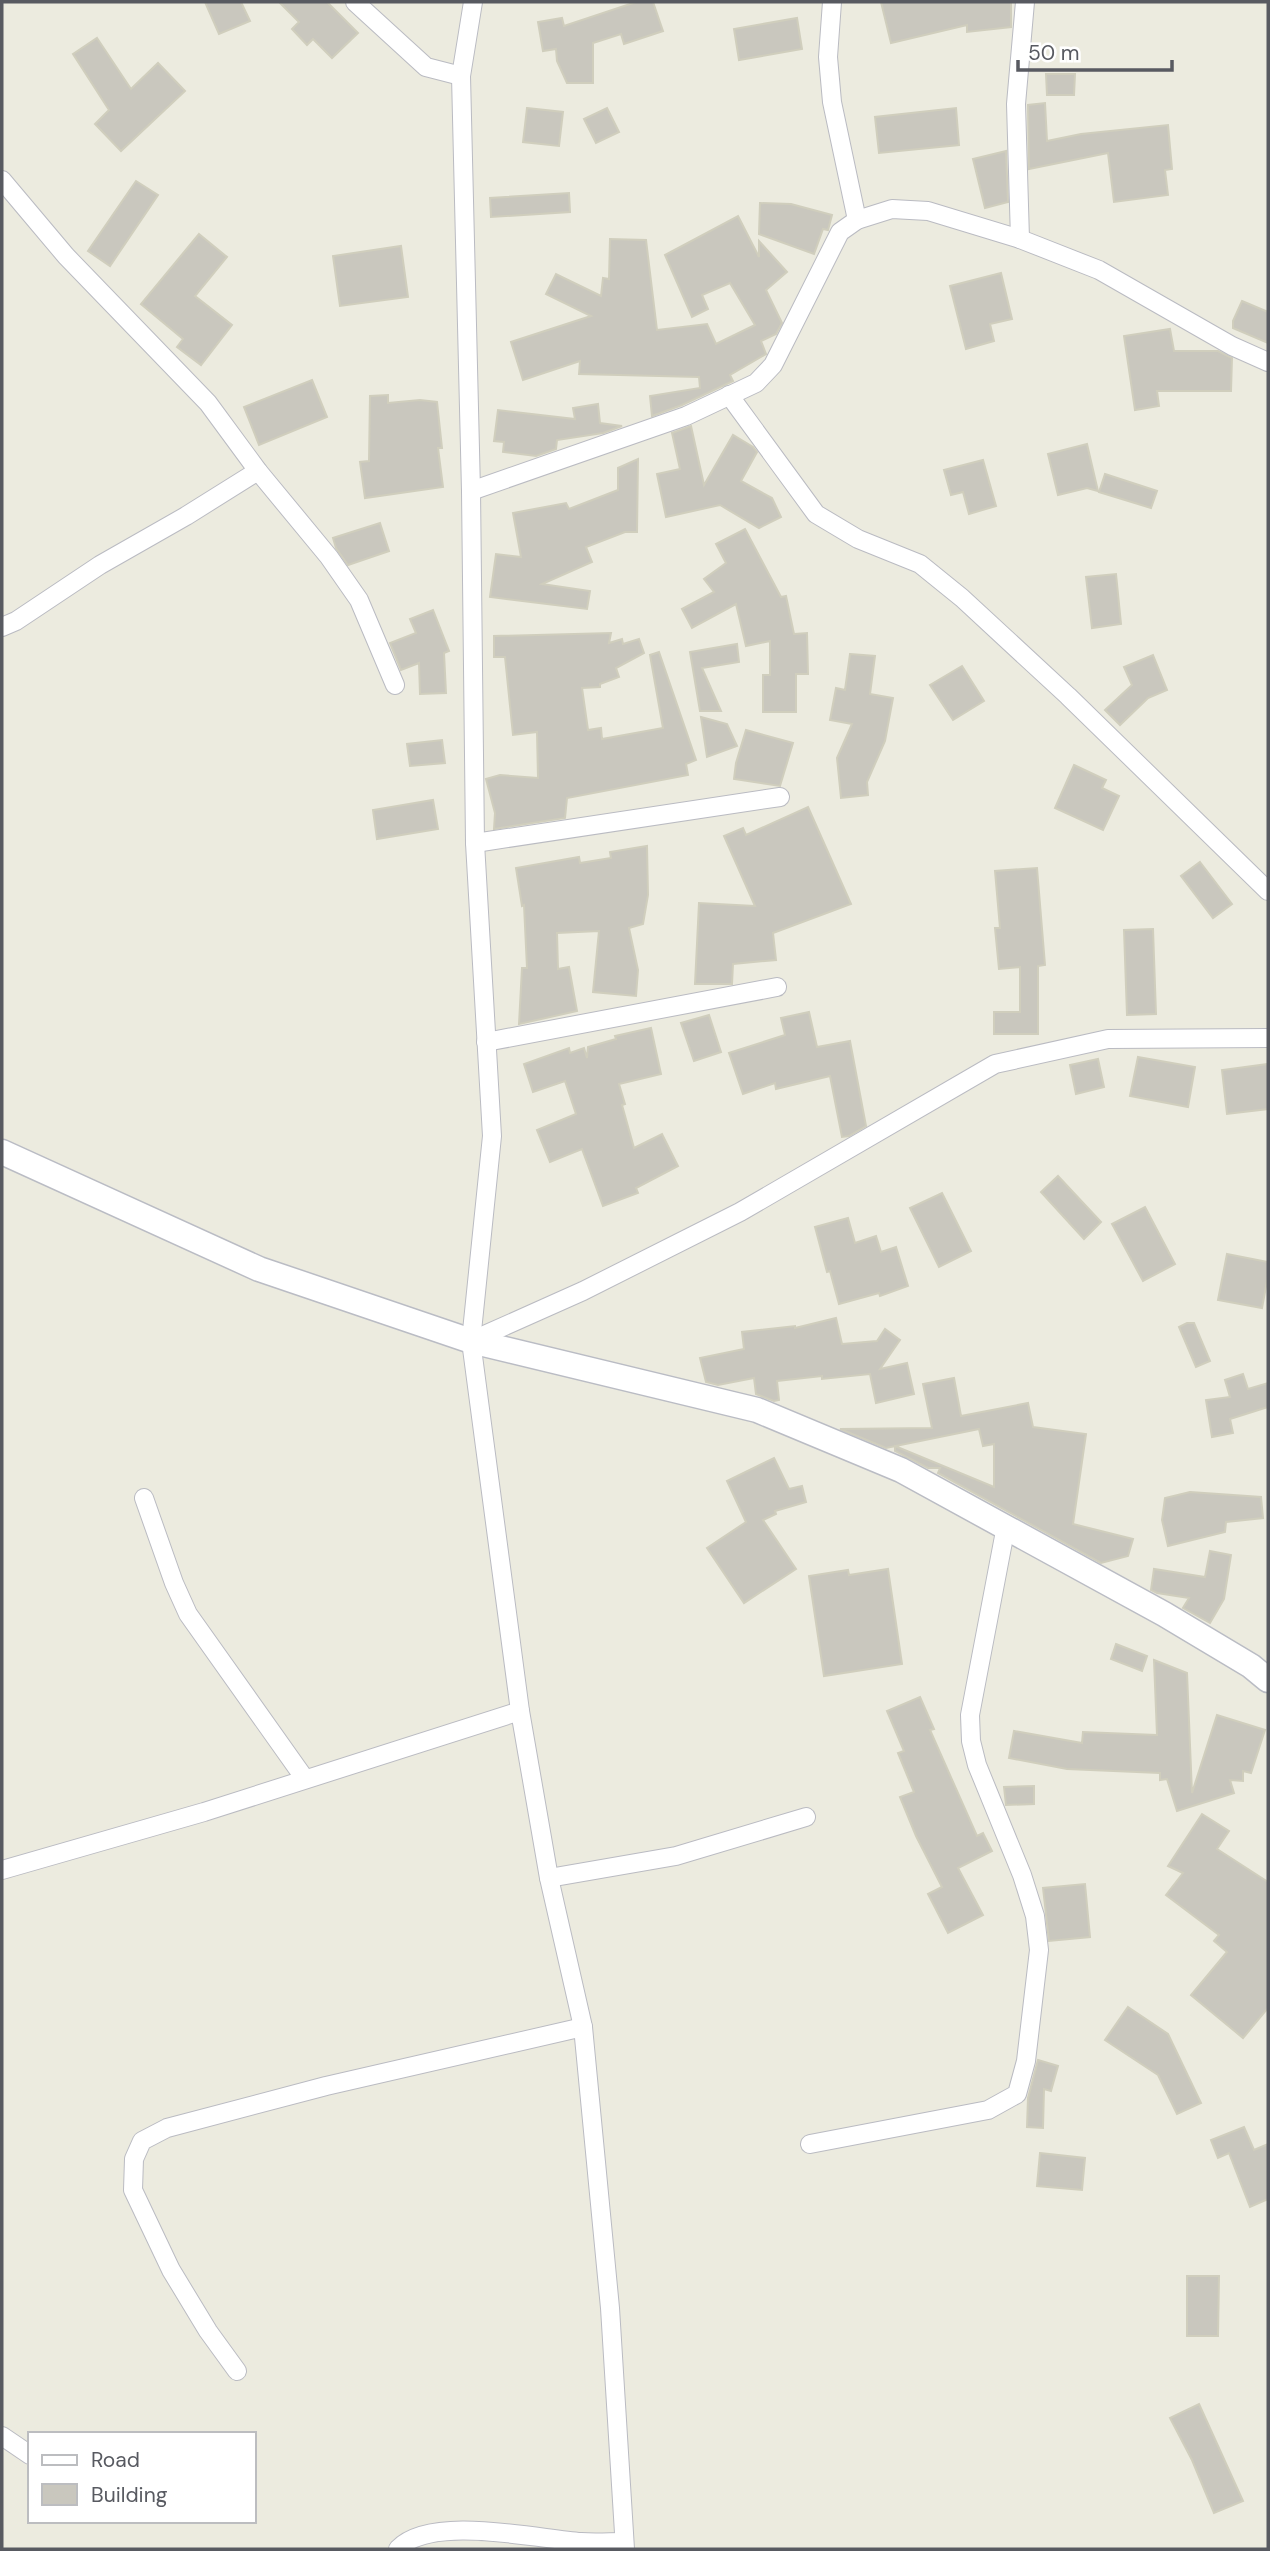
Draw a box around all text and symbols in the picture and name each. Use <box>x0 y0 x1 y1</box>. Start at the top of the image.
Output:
scale bar <box>1018 28 1172 72</box>
text: 50 m <box>1028 39 1079 67</box>
legend <box>28 2432 256 2523</box>
text: Road <box>91 2446 140 2474</box>
text: Building <box>91 2481 168 2509</box>

